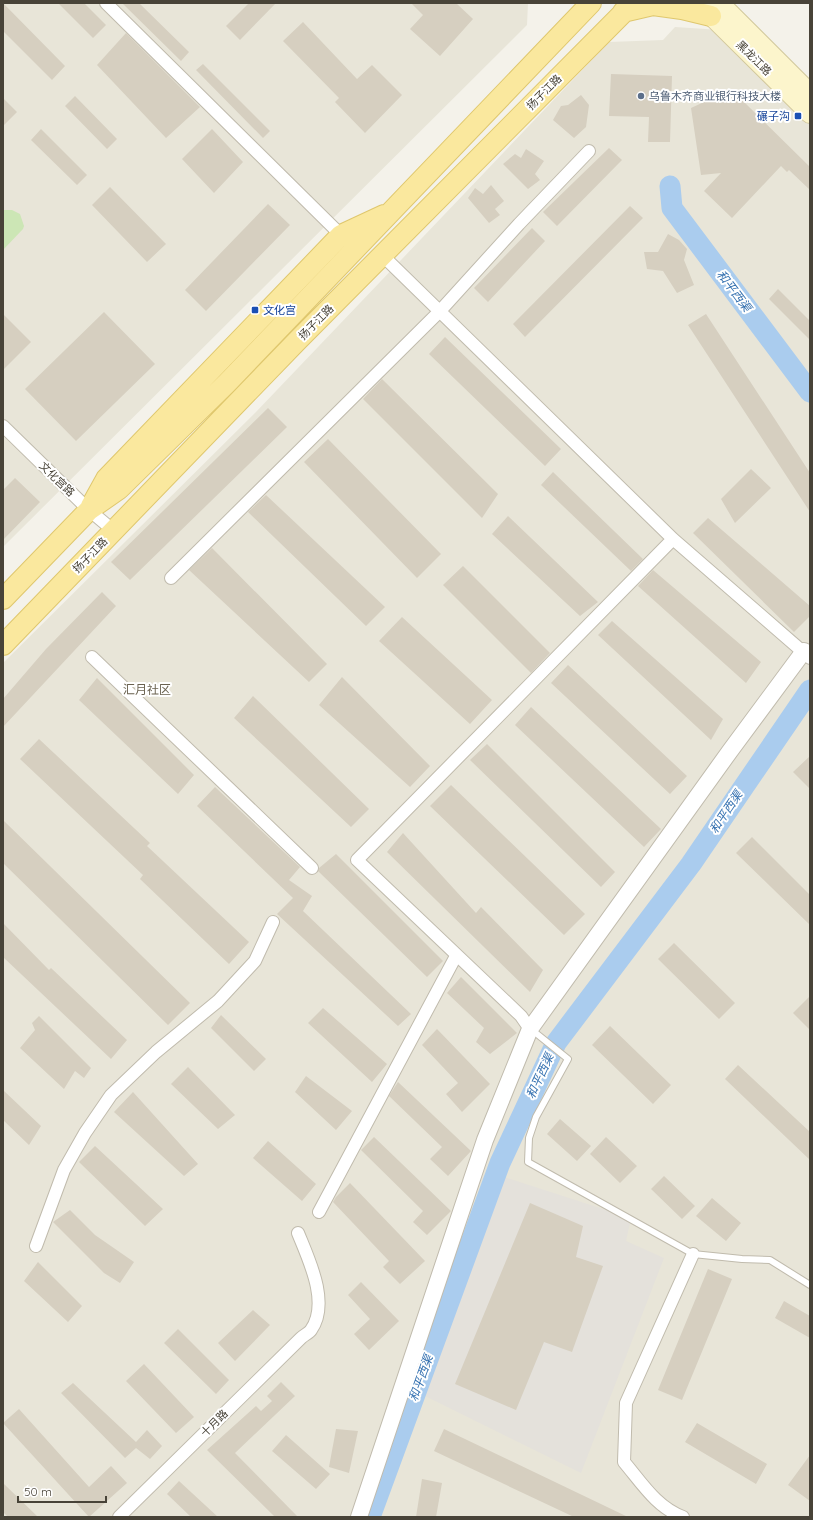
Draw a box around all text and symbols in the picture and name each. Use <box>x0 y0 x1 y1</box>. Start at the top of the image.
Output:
street label: 黑龙江路 <box>733 37 775 79</box>
street label: 扬子江路 <box>523 71 565 113</box>
place label: 乌鲁木齐商业银行科技大楼 <box>649 89 781 103</box>
marker: 乌鲁木齐商业银行科技大楼 <box>636 91 646 101</box>
place label: 碾子沟 <box>757 109 790 123</box>
marker: 碾子沟 <box>793 111 803 121</box>
water label: 和平西渠 <box>714 267 756 316</box>
street label: 扬子江路 <box>295 301 337 343</box>
place label: 文化宫 <box>263 303 296 317</box>
marker: 文化宫 <box>250 305 260 315</box>
street label: 文化宫路 <box>36 459 78 499</box>
street label: 扬子江路 <box>70 534 110 576</box>
district label: 汇月社区 <box>123 682 171 697</box>
water label: 和平西渠 <box>706 786 746 836</box>
water label: 和平西渠 <box>523 1049 557 1101</box>
water label: 和平西渠 <box>405 1351 436 1403</box>
street label: 十月路 <box>197 1406 231 1440</box>
scale bar <box>18 1478 106 1504</box>
text: 50 m <box>24 1484 52 1499</box>

